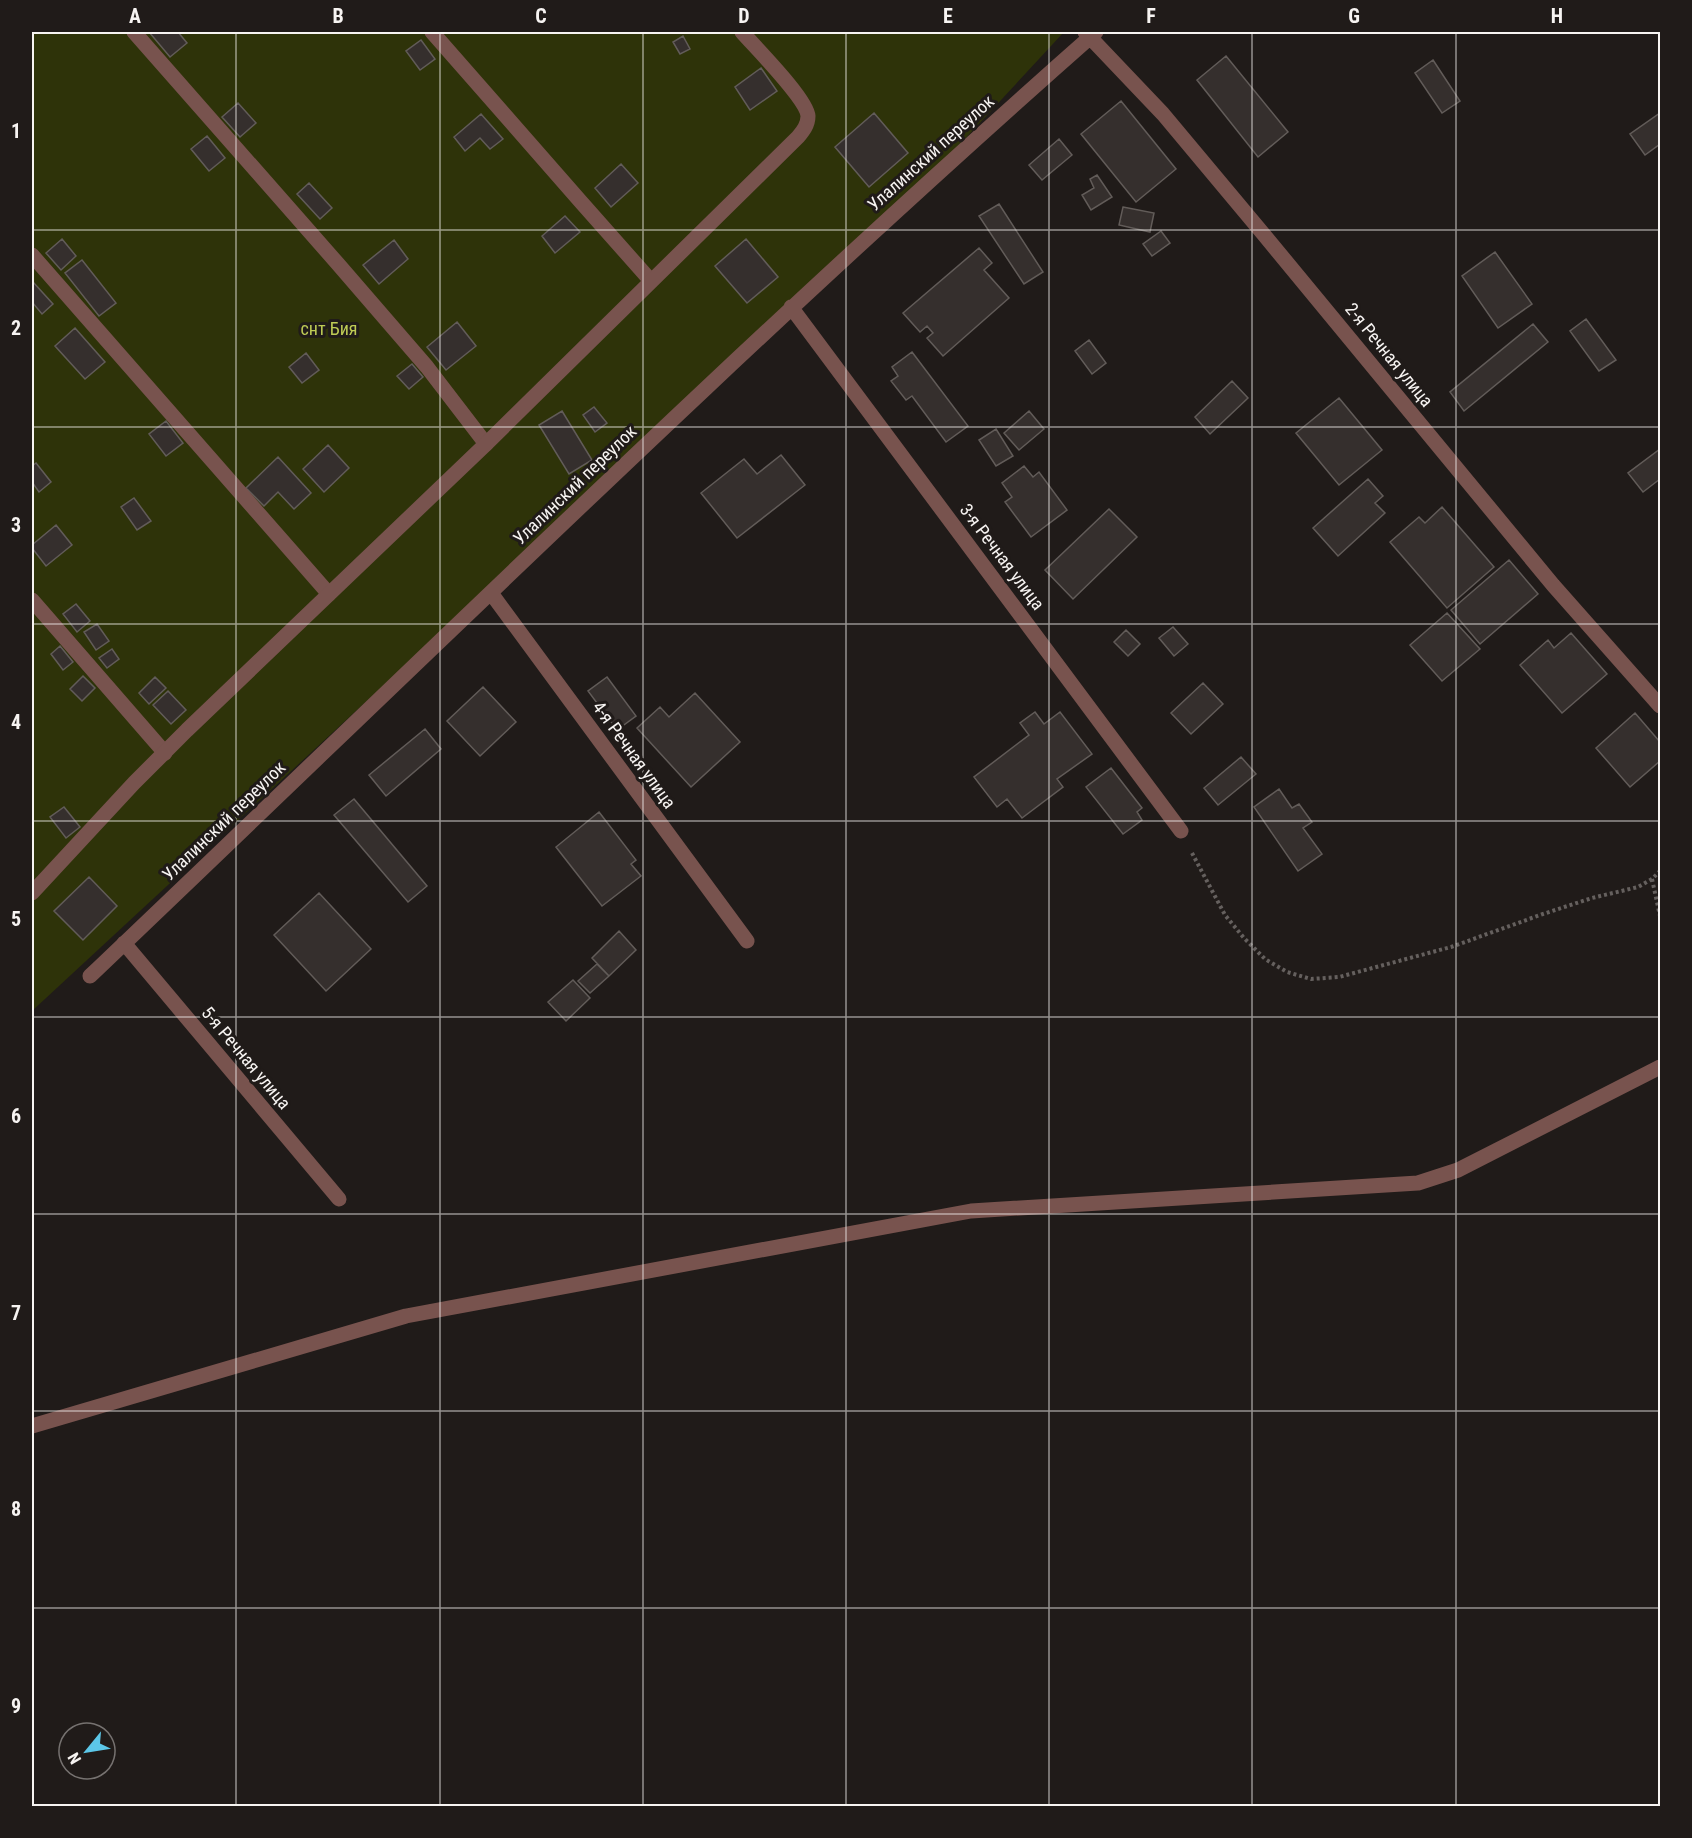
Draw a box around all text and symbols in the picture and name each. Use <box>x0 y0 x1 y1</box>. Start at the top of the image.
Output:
text: A <box>129 4 141 28</box>
text: B <box>332 4 344 28</box>
text: C <box>535 4 547 28</box>
text: D <box>738 4 750 28</box>
text: E <box>943 4 953 28</box>
text: F <box>1146 4 1156 28</box>
text: G <box>1348 4 1360 28</box>
text: H <box>1551 4 1563 28</box>
street label: Улалинский переулок <box>863 90 998 215</box>
text: 1 <box>11 119 21 143</box>
street label: 2-я Речная улица <box>1341 299 1438 411</box>
text: 2 <box>11 316 21 340</box>
park label: снт Бия <box>300 318 358 339</box>
street label: Улалинский переулок <box>509 420 641 549</box>
street label: 3-я Речная улица <box>956 500 1049 614</box>
text: 3 <box>11 513 21 537</box>
street label: 4-я Речная улица <box>589 697 680 812</box>
text: 4 <box>11 710 21 734</box>
street label: Улалинский переулок <box>158 756 290 885</box>
text: 5 <box>11 907 21 931</box>
street label: 5-я Речная улица <box>197 1002 295 1113</box>
text: 6 <box>11 1104 21 1128</box>
text: 7 <box>11 1301 21 1325</box>
text: 8 <box>11 1497 21 1521</box>
text: 9 <box>11 1694 21 1718</box>
north arrow <box>57 1721 117 1781</box>
text: N <box>64 1749 85 1767</box>

